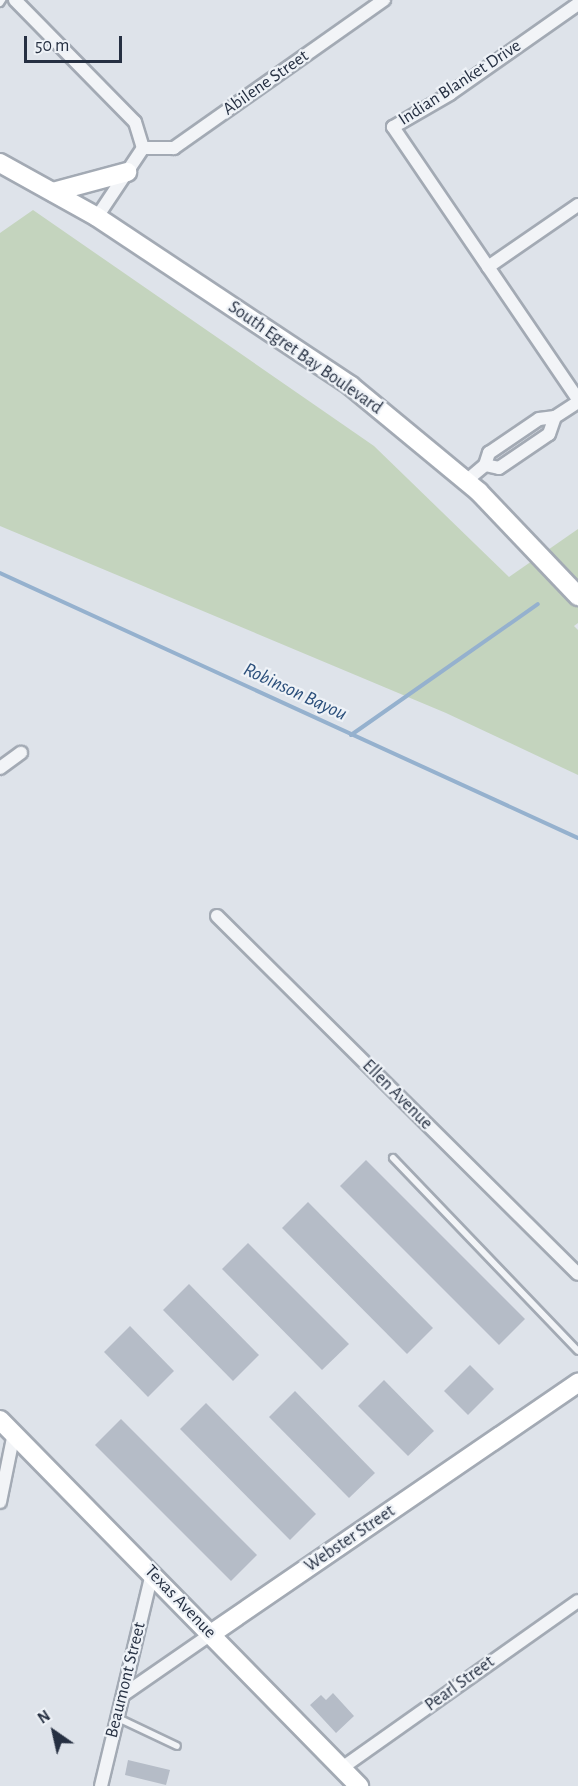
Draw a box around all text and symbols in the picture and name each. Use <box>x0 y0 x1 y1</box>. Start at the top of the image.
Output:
scale bar <box>27 24 124 62</box>
street label: Indian Blanket Drive <box>395 35 525 131</box>
text: 50 m <box>35 37 69 55</box>
street label: Abilene Street <box>219 46 313 120</box>
street label: South Egret Bay Boulevard <box>224 297 386 419</box>
water label: Robinson Bayou <box>239 658 351 726</box>
street label: Ellen Avenue <box>357 1055 437 1135</box>
street label: Webster Street <box>301 1501 399 1577</box>
street label: Texas Avenue <box>140 1561 220 1643</box>
street label: Beaumont Street <box>101 1620 151 1740</box>
street label: Pearl Street <box>421 1652 499 1716</box>
north arrow <box>24 1702 84 1762</box>
text: N <box>35 1707 53 1727</box>

